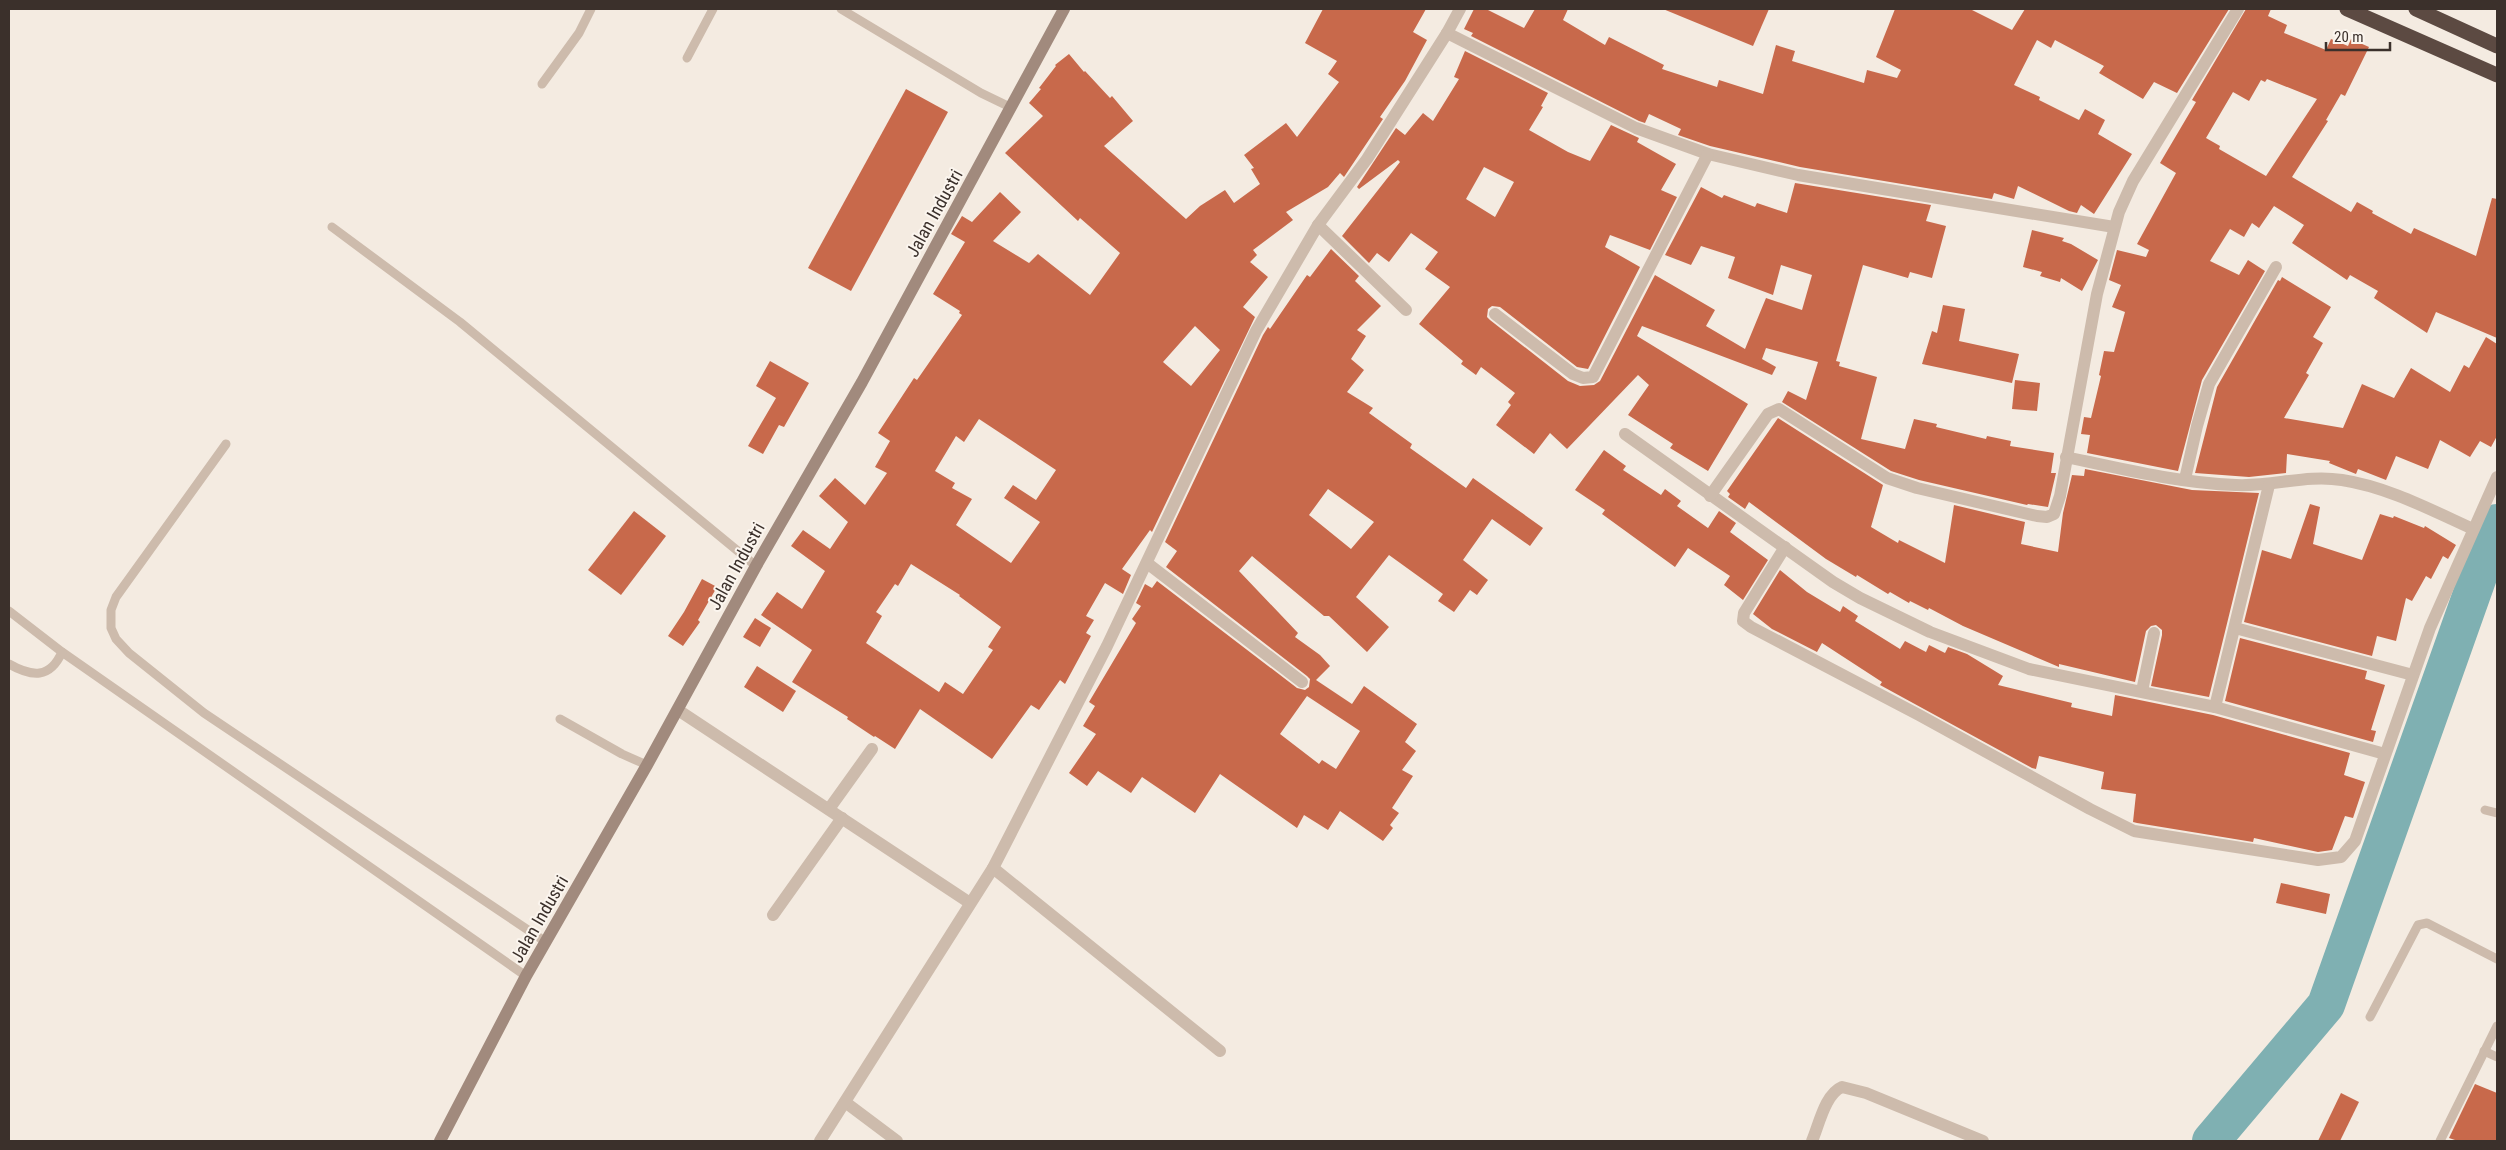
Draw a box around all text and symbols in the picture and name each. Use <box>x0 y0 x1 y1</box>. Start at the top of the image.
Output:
scale bar <box>2326 20 2390 52</box>
text: 20 m <box>2334 28 2364 46</box>
street label: Jalan Industri <box>901 166 967 260</box>
street label: Jalan Industri <box>703 519 769 613</box>
street label: Jalan Industri <box>506 872 572 966</box>

